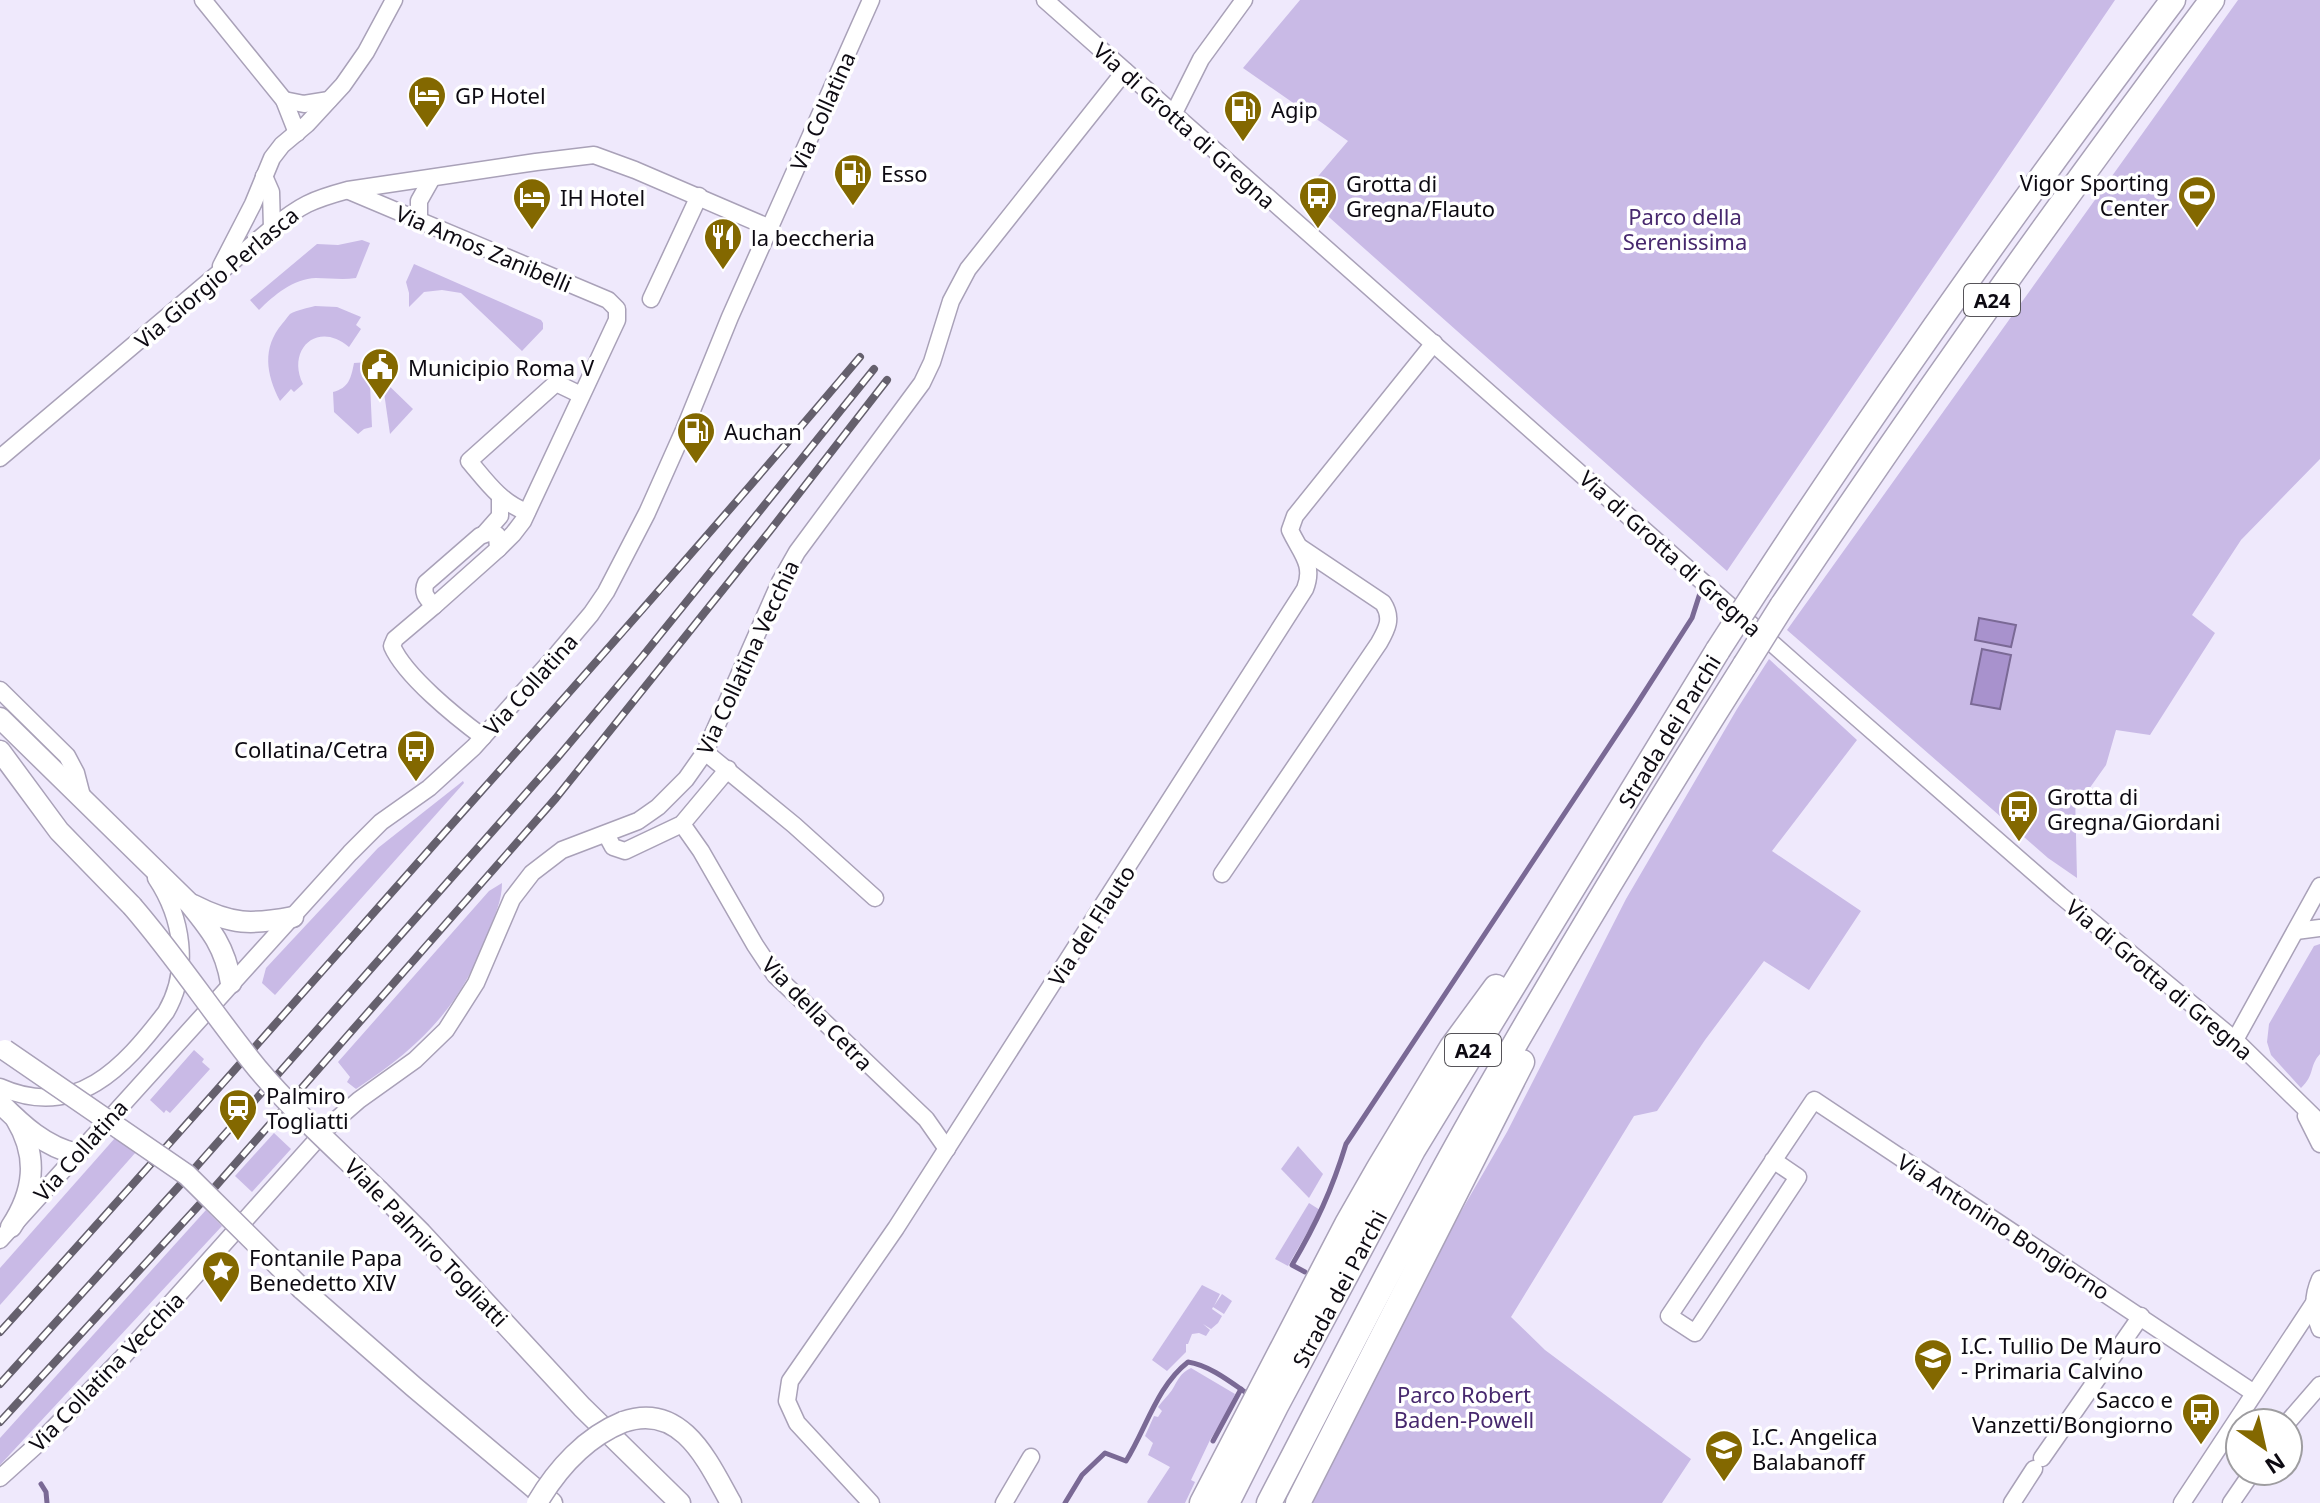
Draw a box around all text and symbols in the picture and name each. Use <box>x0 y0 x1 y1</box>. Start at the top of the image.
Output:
street label: Via di Grotta di Gregna <box>1088 35 1282 215</box>
street label: Via Collatina <box>782 47 862 175</box>
hotel icon: GP Hotel <box>406 74 448 129</box>
place label: GP Hotel <box>455 80 546 110</box>
fuel station icon: Agip <box>1222 88 1264 143</box>
place label: Agip <box>1271 94 1318 124</box>
fuel station icon: Esso <box>832 152 874 207</box>
place label: Esso <box>881 158 928 188</box>
place label: Vigor Sporting Center <box>2020 167 2169 222</box>
place label: Grotta di Gregna/Flauto <box>1346 168 1495 223</box>
sports icon: Vigor Sporting Center <box>2176 174 2218 229</box>
bus stop icon: Grotta di Gregna/Flauto <box>1297 175 1339 230</box>
hotel icon: IH Hotel <box>511 176 553 231</box>
place label: IH Hotel <box>560 182 645 212</box>
street label: Via Amos Zanibelli <box>391 197 577 299</box>
street label: Via Giorgio Perlasca <box>128 200 304 354</box>
park label: Parco della Serenissima <box>1623 201 1747 256</box>
restaurant icon: la beccheria <box>702 216 744 271</box>
place label: la beccheria <box>751 222 875 252</box>
road number: A24 <box>1964 284 2020 316</box>
public building icon: Municipio Roma V <box>359 346 401 401</box>
place label: Municipio Roma V <box>408 352 595 382</box>
fuel station icon: Auchan <box>675 410 717 465</box>
place label: Auchan <box>724 416 802 446</box>
street label: Via di Grotta di Gregna <box>1574 463 1768 643</box>
street label: Via Collatina Vecchia <box>689 555 805 759</box>
street label: Via Collatina <box>476 627 584 741</box>
street label: Strada dei Parchi <box>1611 649 1727 813</box>
bus stop icon: Collatina/Cetra <box>395 728 437 783</box>
place label: Collatina/Cetra <box>234 734 388 764</box>
place label: Grotta di Gregna/Giordani <box>2047 781 2221 836</box>
bus stop icon: Grotta di Gregna/Giordani <box>1998 788 2040 843</box>
street label: Via del Flauto <box>1041 859 1141 991</box>
street label: Via di Grotta di Gregna <box>2060 892 2260 1066</box>
street label: Via della Cetra <box>756 950 880 1076</box>
road number: A24 <box>1445 1034 1501 1066</box>
place label: Palmiro Togliatti <box>266 1080 349 1135</box>
station icon: Palmiro Togliatti <box>217 1087 259 1142</box>
street label: Via Collatina <box>26 1093 134 1207</box>
street label: Via Antonino Bongiorno <box>1892 1146 2116 1306</box>
street label: Viale Palmiro Togliatti <box>339 1151 515 1333</box>
street label: Strada dei Parchi <box>1285 1205 1393 1372</box>
place label: Fontanile Papa Benedetto XIV <box>249 1242 402 1297</box>
place icon: Fontanile Papa Benedetto XIV <box>200 1249 242 1304</box>
street label: Via Collatina Vecchia <box>22 1285 190 1457</box>
place label: I.C. Tullio De Mauro - Primaria Calvino <box>1961 1330 2162 1385</box>
school or university icon: I.C. Tullio De Mauro - Primaria Calvino <box>1912 1337 1954 1392</box>
park label: Parco Robert Baden-Powell <box>1394 1379 1534 1434</box>
place label: Sacco e Vanzetti/Bongiorno <box>1972 1384 2173 1439</box>
bus stop icon: Sacco e Vanzetti/Bongiorno <box>2180 1391 2222 1446</box>
north arrow <box>2224 1407 2304 1487</box>
place label: I.C. Angelica Balabanoff <box>1752 1421 1878 1476</box>
school or university icon: I.C. Angelica Balabanoff <box>1703 1428 1745 1483</box>
text: N <box>2260 1447 2292 1482</box>

